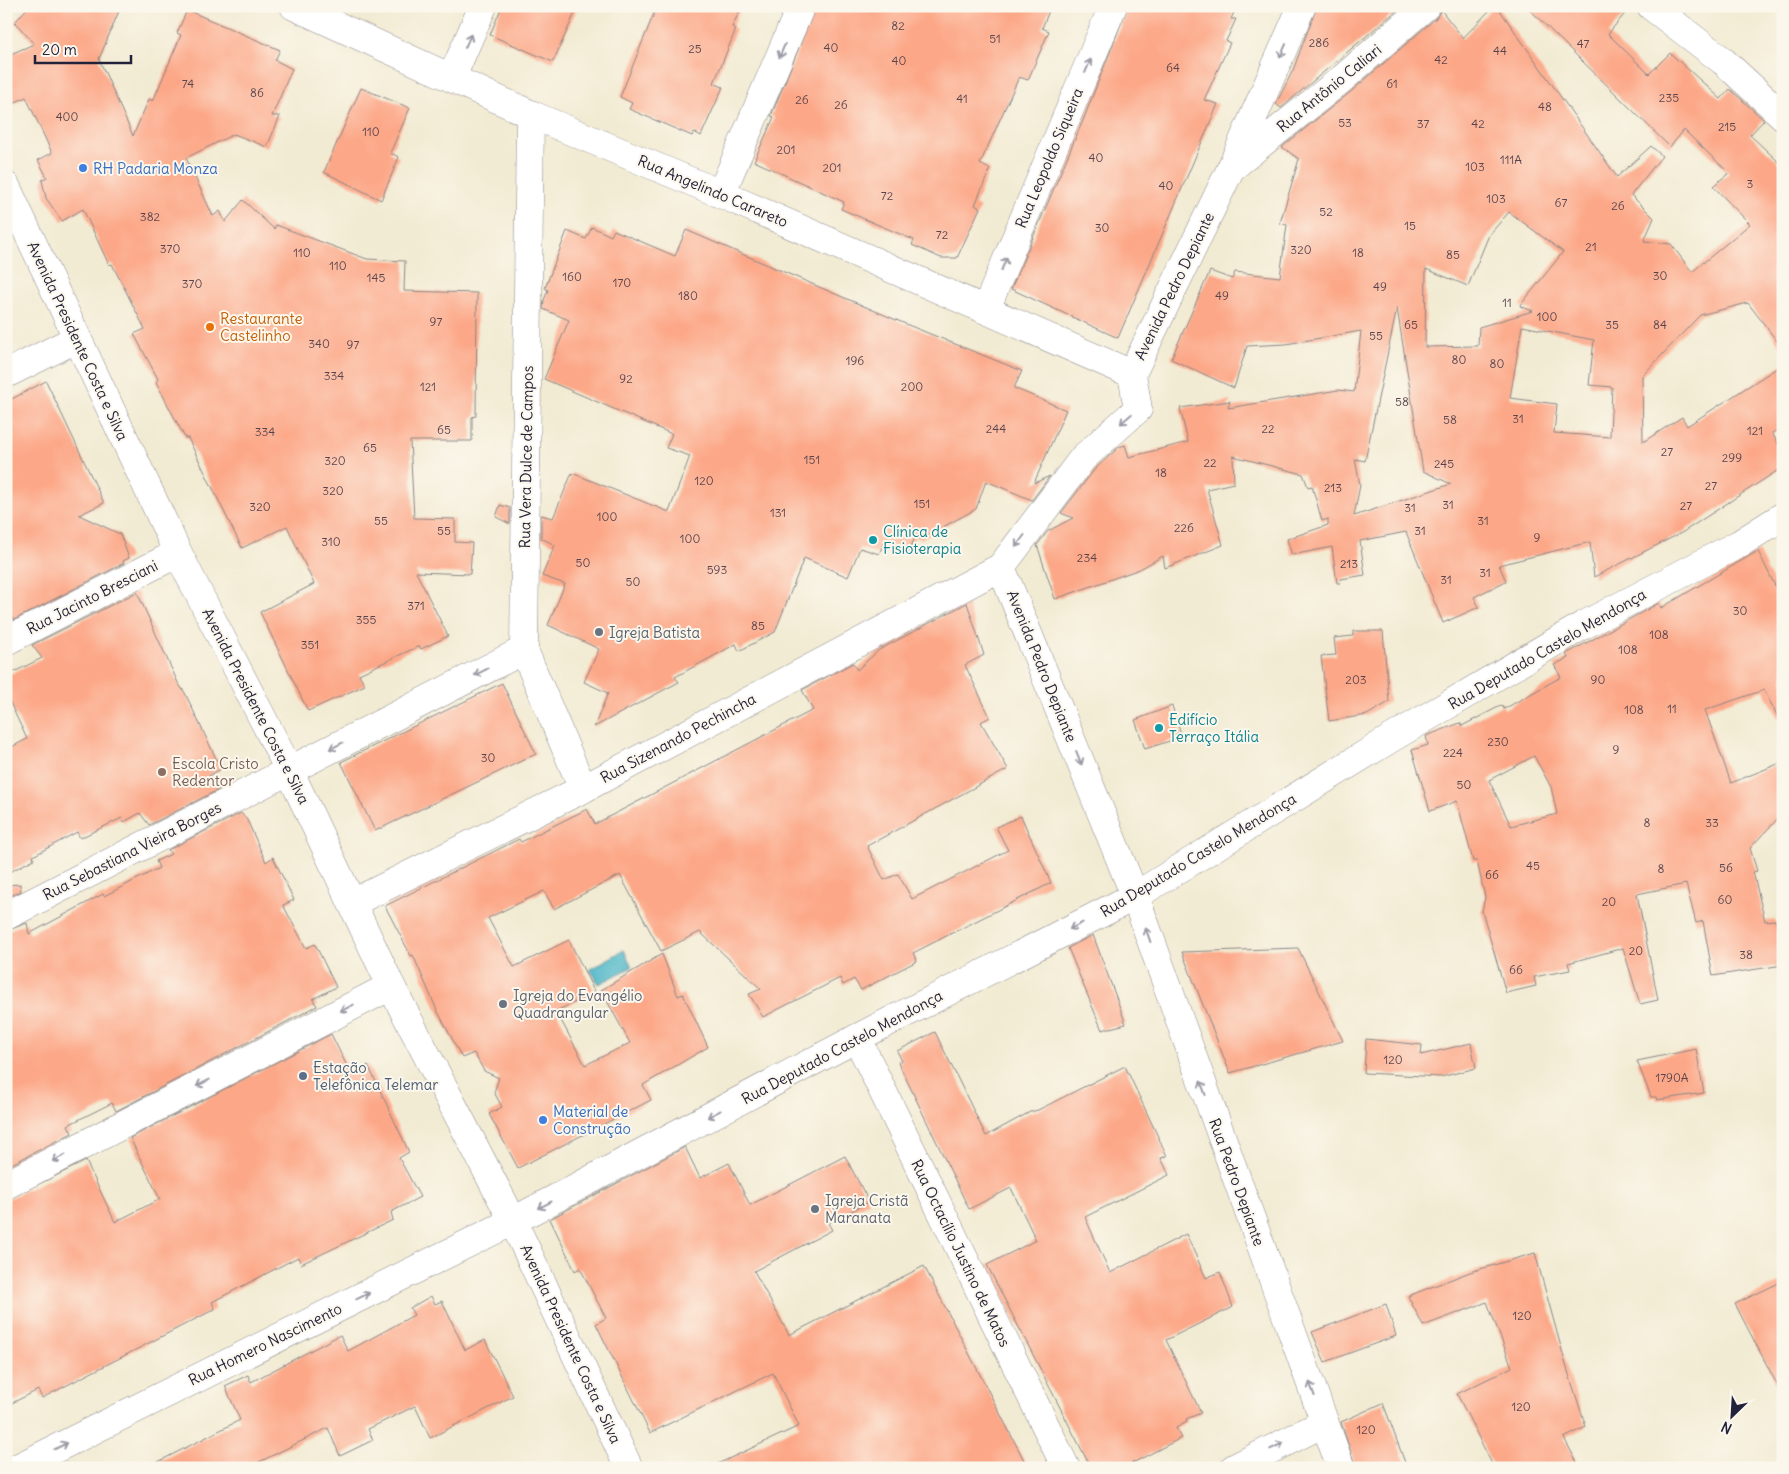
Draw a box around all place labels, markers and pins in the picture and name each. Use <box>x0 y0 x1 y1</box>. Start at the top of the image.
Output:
place label: RH Padaria Monza <box>93 159 218 178</box>
marker: RH Padaria Monza <box>77 162 89 174</box>
place label: Restaurante Castelinho <box>220 309 303 345</box>
marker: Restaurante Castelinho <box>204 321 216 333</box>
place label: Clínica de Fisioterapia <box>883 522 962 558</box>
marker: Clínica de Fisioterapia <box>867 534 879 546</box>
place label: Igreja Batista <box>609 623 701 642</box>
marker: Igreja Batista <box>593 626 605 638</box>
place label: Edifício Terraço Itália <box>1169 710 1259 746</box>
marker: Edifício Terraço Itália <box>1153 722 1165 734</box>
place label: Escola Cristo Redentor <box>172 754 259 790</box>
marker: Escola Cristo Redentor <box>156 766 168 778</box>
place label: Igreja do Evangélio Quadrangular <box>513 986 642 1022</box>
marker: Igreja do Evangélio Quadrangular <box>497 998 509 1010</box>
place label: Estação Telefônica Telemar <box>313 1058 438 1094</box>
marker: Estação Telefônica Telemar <box>297 1070 309 1082</box>
place label: Material de Construção <box>553 1102 631 1138</box>
marker: Material de Construção <box>537 1114 549 1126</box>
place label: Igreja Cristã Maranata <box>825 1191 909 1227</box>
marker: Igreja Cristã Maranata <box>809 1203 821 1215</box>

